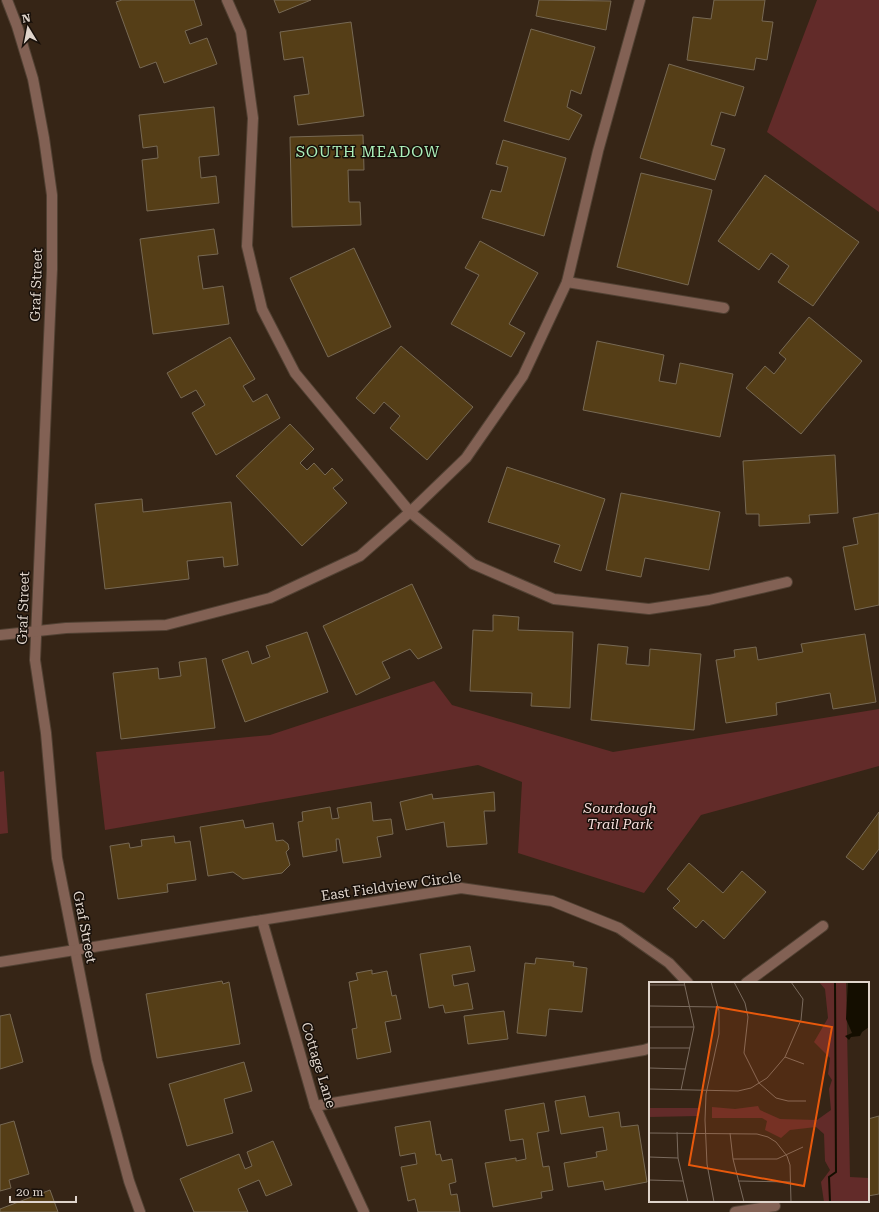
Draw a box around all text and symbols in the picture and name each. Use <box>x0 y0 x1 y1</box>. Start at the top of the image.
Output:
north arrow <box>8 8 48 48</box>
text: N <box>21 11 32 26</box>
district label: SOUTH MEADOW <box>296 143 440 161</box>
street label: Graf Street <box>27 248 45 322</box>
street label: Graf Street <box>14 571 32 645</box>
park label: Sourdough Trail Park <box>582 800 657 832</box>
street label: East Fieldview Circle <box>320 868 462 904</box>
street label: Graf Street <box>70 890 100 964</box>
inset map <box>649 982 869 1202</box>
street label: Cottage Lane <box>298 1020 340 1110</box>
scale bar <box>10 1178 76 1204</box>
text: 20 m <box>16 1185 43 1199</box>

